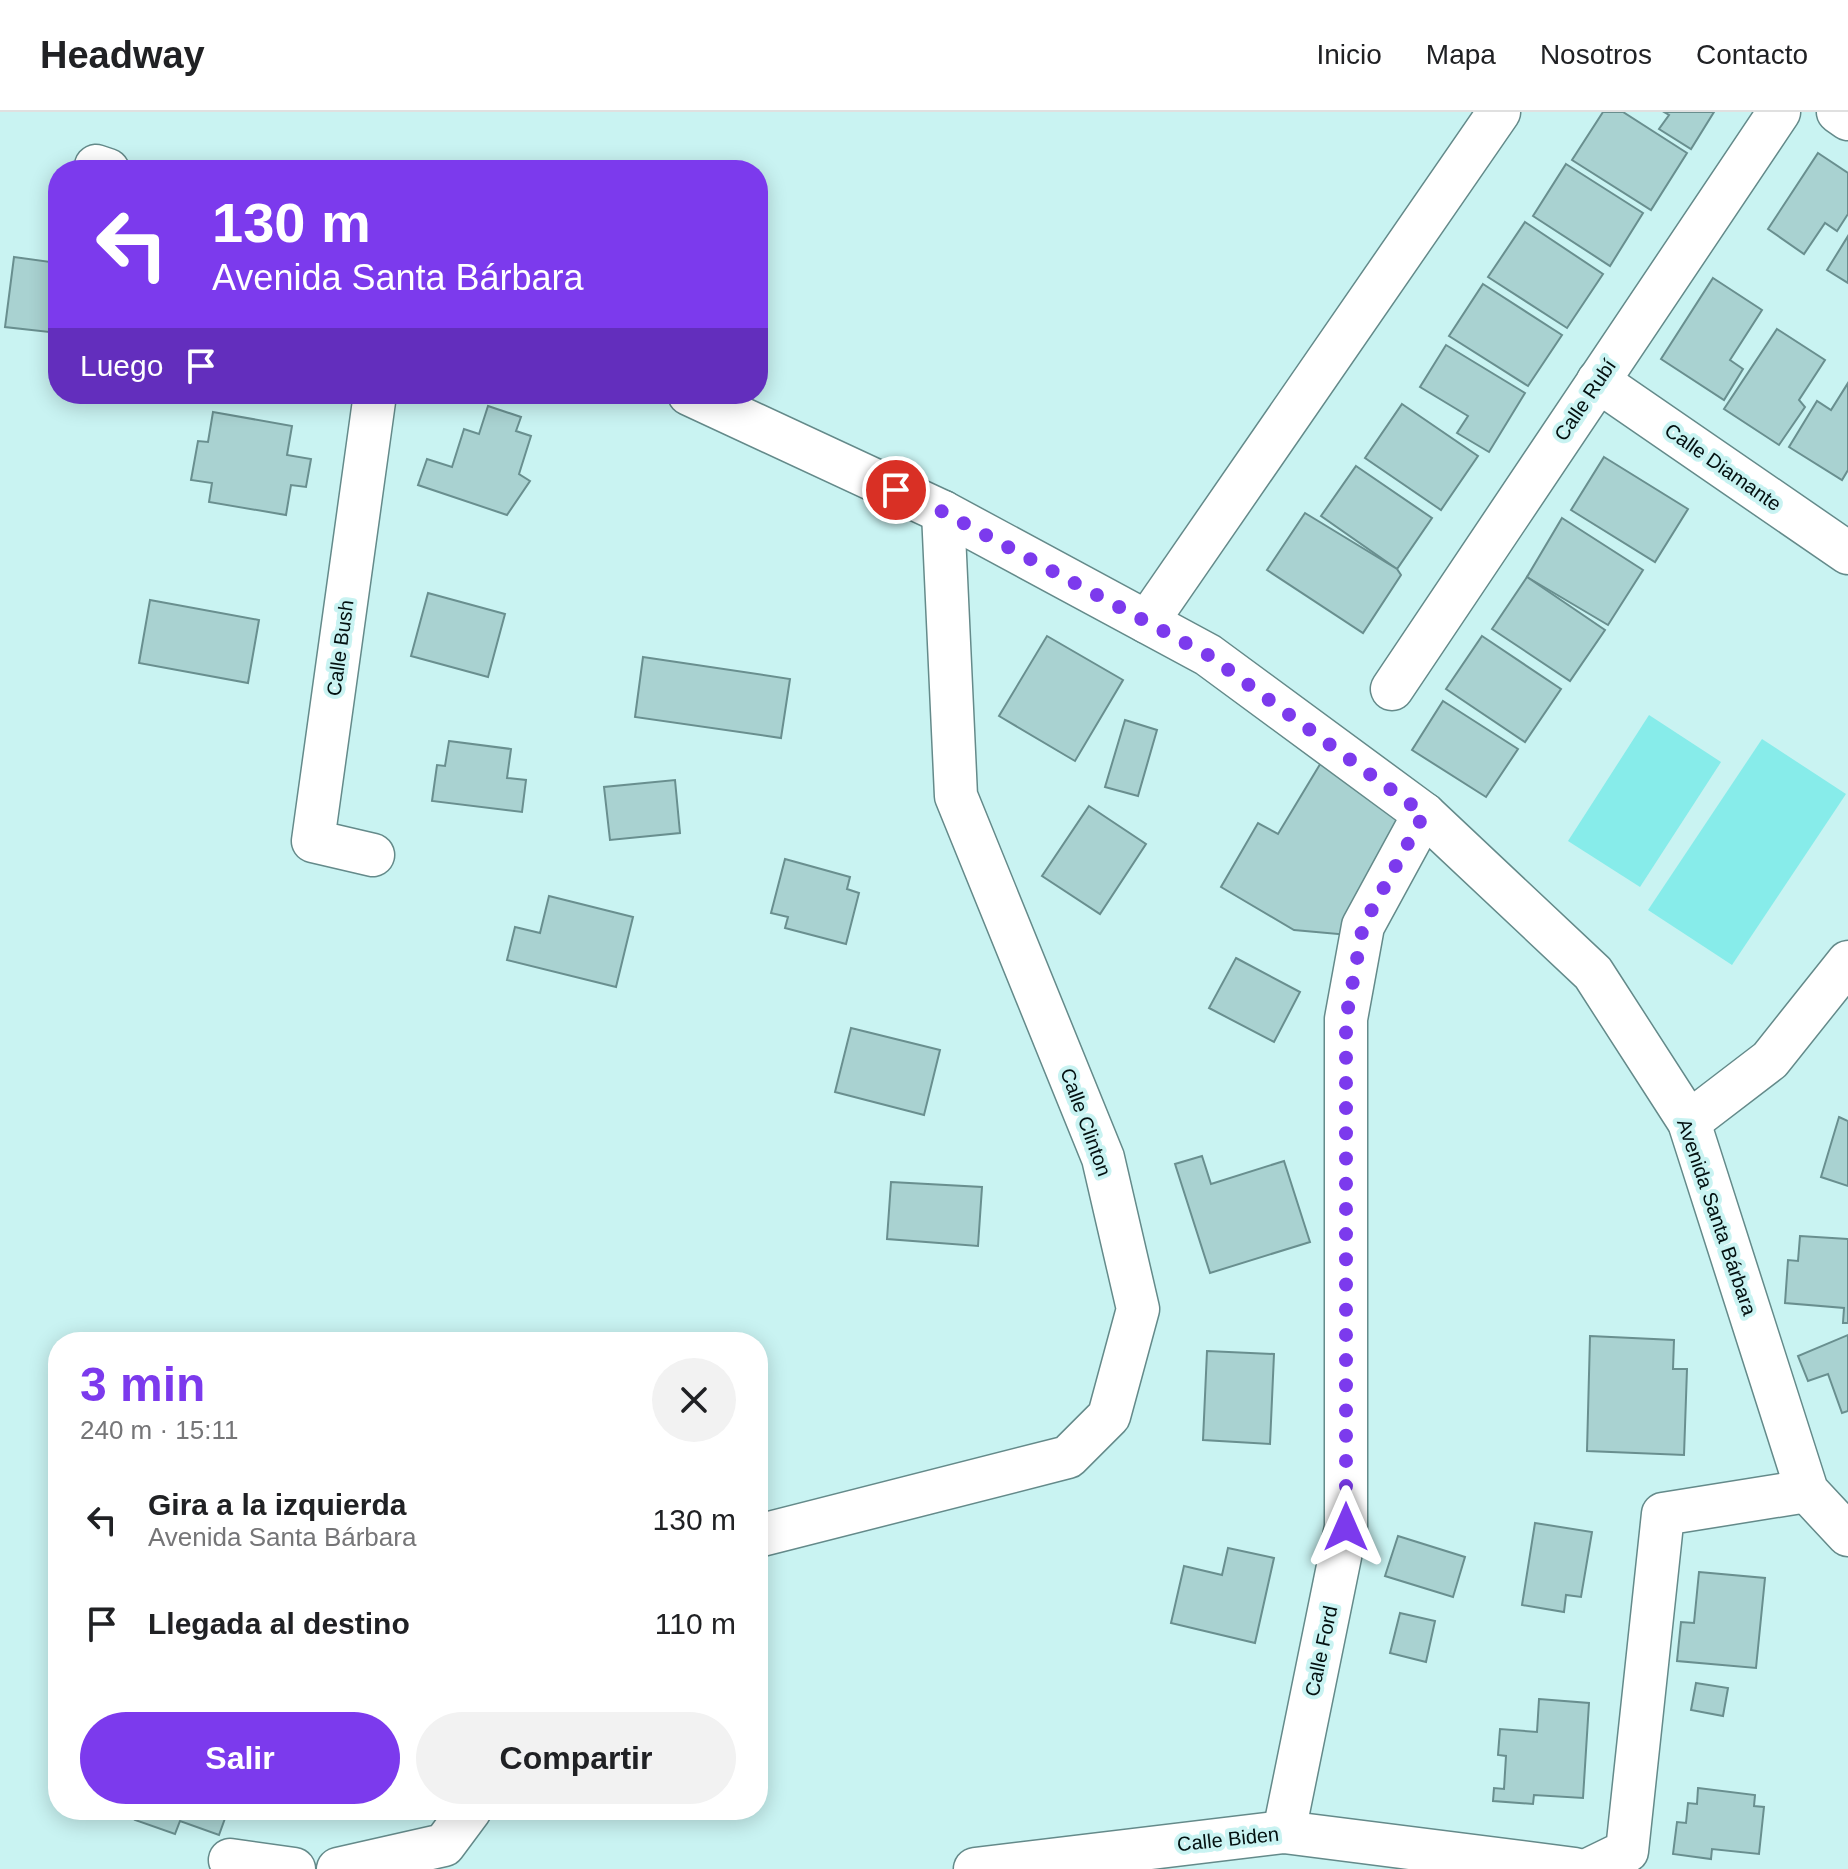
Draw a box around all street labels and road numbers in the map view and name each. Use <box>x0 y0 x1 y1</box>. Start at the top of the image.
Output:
street label: Calle Rubí <box>1550 355 1620 445</box>
street label: Calle Diamante <box>1661 419 1785 515</box>
street label: Calle Bush <box>322 599 358 697</box>
street label: Calle Clinton <box>1056 1065 1116 1179</box>
street label: Avenida Santa Bárbara <box>1673 1116 1761 1319</box>
street label: Calle Ford <box>1301 1604 1341 1698</box>
street label: Calle Biden <box>1176 1823 1280 1855</box>

